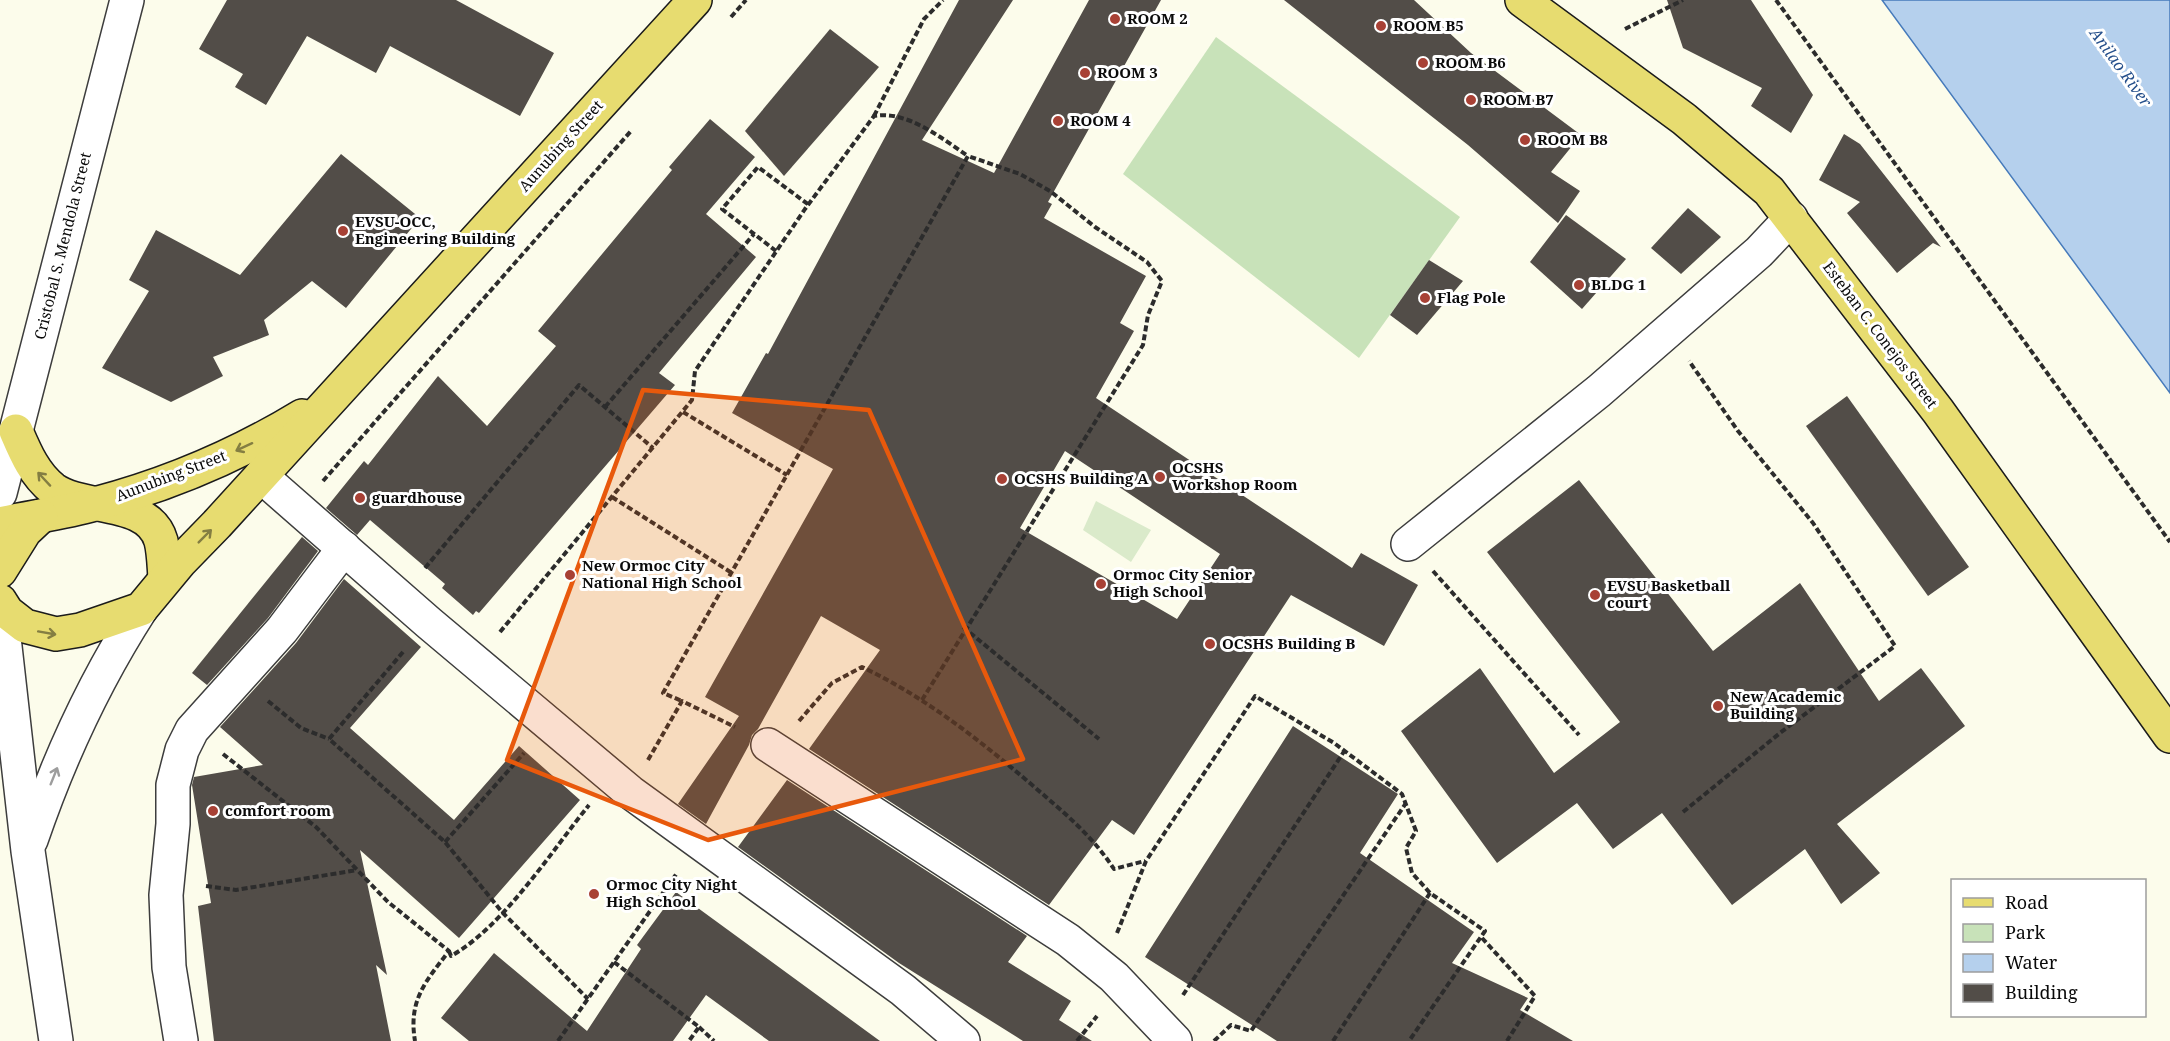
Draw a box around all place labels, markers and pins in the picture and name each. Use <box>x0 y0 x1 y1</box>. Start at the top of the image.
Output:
place label: ROOM 2 <box>1127 8 1188 28</box>
marker: ROOM 2 <box>1108 12 1122 26</box>
place label: ROOM B5 <box>1393 15 1464 35</box>
marker: ROOM B5 <box>1374 19 1388 33</box>
place label: ROOM B6 <box>1435 52 1506 72</box>
marker: ROOM B6 <box>1416 56 1430 70</box>
place label: ROOM 3 <box>1097 62 1158 82</box>
marker: ROOM 3 <box>1078 66 1092 80</box>
place label: ROOM B7 <box>1483 89 1554 109</box>
marker: ROOM B7 <box>1464 93 1478 107</box>
place label: ROOM 4 <box>1070 110 1131 130</box>
marker: ROOM 4 <box>1051 114 1065 128</box>
place label: ROOM B8 <box>1537 129 1608 149</box>
marker: ROOM B8 <box>1518 133 1532 147</box>
place label: EVSU-OCC, Engineering Building <box>355 211 516 248</box>
marker: EVSU-OCC, Engineering Building <box>336 224 350 238</box>
place label: BLDG 1 <box>1591 274 1646 294</box>
marker: BLDG 1 <box>1572 278 1586 292</box>
place label: Flag Pole <box>1437 287 1506 307</box>
marker: Flag Pole <box>1418 291 1432 305</box>
place label: OCSHS Workshop Room <box>1172 457 1298 494</box>
place label: OCSHS Building A <box>1014 468 1149 488</box>
marker: OCSHS Workshop Room <box>1153 470 1167 484</box>
marker: OCSHS Building A <box>995 472 1009 486</box>
place label: guardhouse <box>372 487 462 507</box>
marker: guardhouse <box>353 491 367 505</box>
place label: New Ormoc City National High School <box>582 555 742 592</box>
place label: Ormoc City Senior High School <box>1113 564 1252 601</box>
marker: New Ormoc City National High School <box>563 568 577 582</box>
place label: EVSU Basketball court <box>1607 575 1731 612</box>
marker: Ormoc City Senior High School <box>1094 577 1108 591</box>
marker: EVSU Basketball court <box>1588 588 1602 602</box>
place label: OCSHS Building B <box>1222 633 1355 653</box>
marker: OCSHS Building B <box>1203 637 1217 651</box>
place label: New Academic Building <box>1730 686 1841 723</box>
marker: New Academic Building <box>1711 699 1725 713</box>
place label: comfort room <box>225 800 331 820</box>
marker: comfort room <box>206 804 220 818</box>
place label: Ormoc City Night High School <box>606 874 737 911</box>
marker: Ormoc City Night High School <box>587 887 601 901</box>

